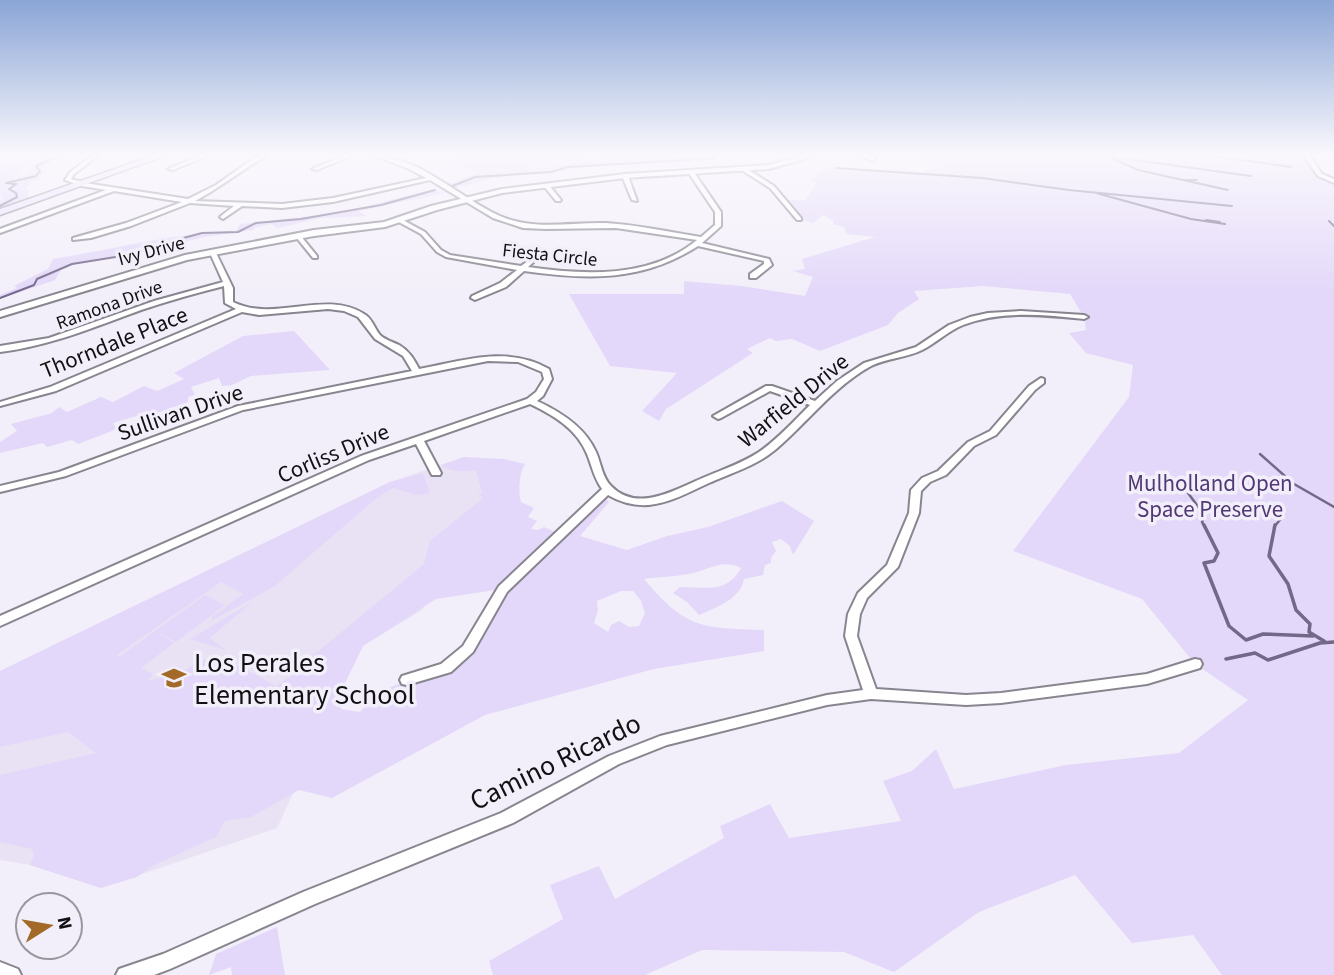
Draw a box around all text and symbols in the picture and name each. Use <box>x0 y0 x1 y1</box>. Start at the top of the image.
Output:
street label: Ivy Drive <box>115 230 188 273</box>
street label: Fiesta Circle <box>501 237 599 274</box>
street label: Ramona Drive <box>53 274 166 337</box>
street label: Thorndale Place <box>36 298 193 387</box>
street label: Warfield Drive <box>731 345 856 455</box>
street label: Sullivan Drive <box>113 376 248 449</box>
street label: Corliss Drive <box>272 415 394 492</box>
park label: Mulholland Open Space Preserve <box>1127 467 1293 526</box>
place label: Los Perales Elementary School <box>194 643 415 715</box>
school or university icon: Los Perales Elementary School <box>160 664 188 692</box>
street label: Camino Ricardo <box>463 703 648 821</box>
north arrow <box>14 891 84 961</box>
text: N <box>50 914 79 932</box>

